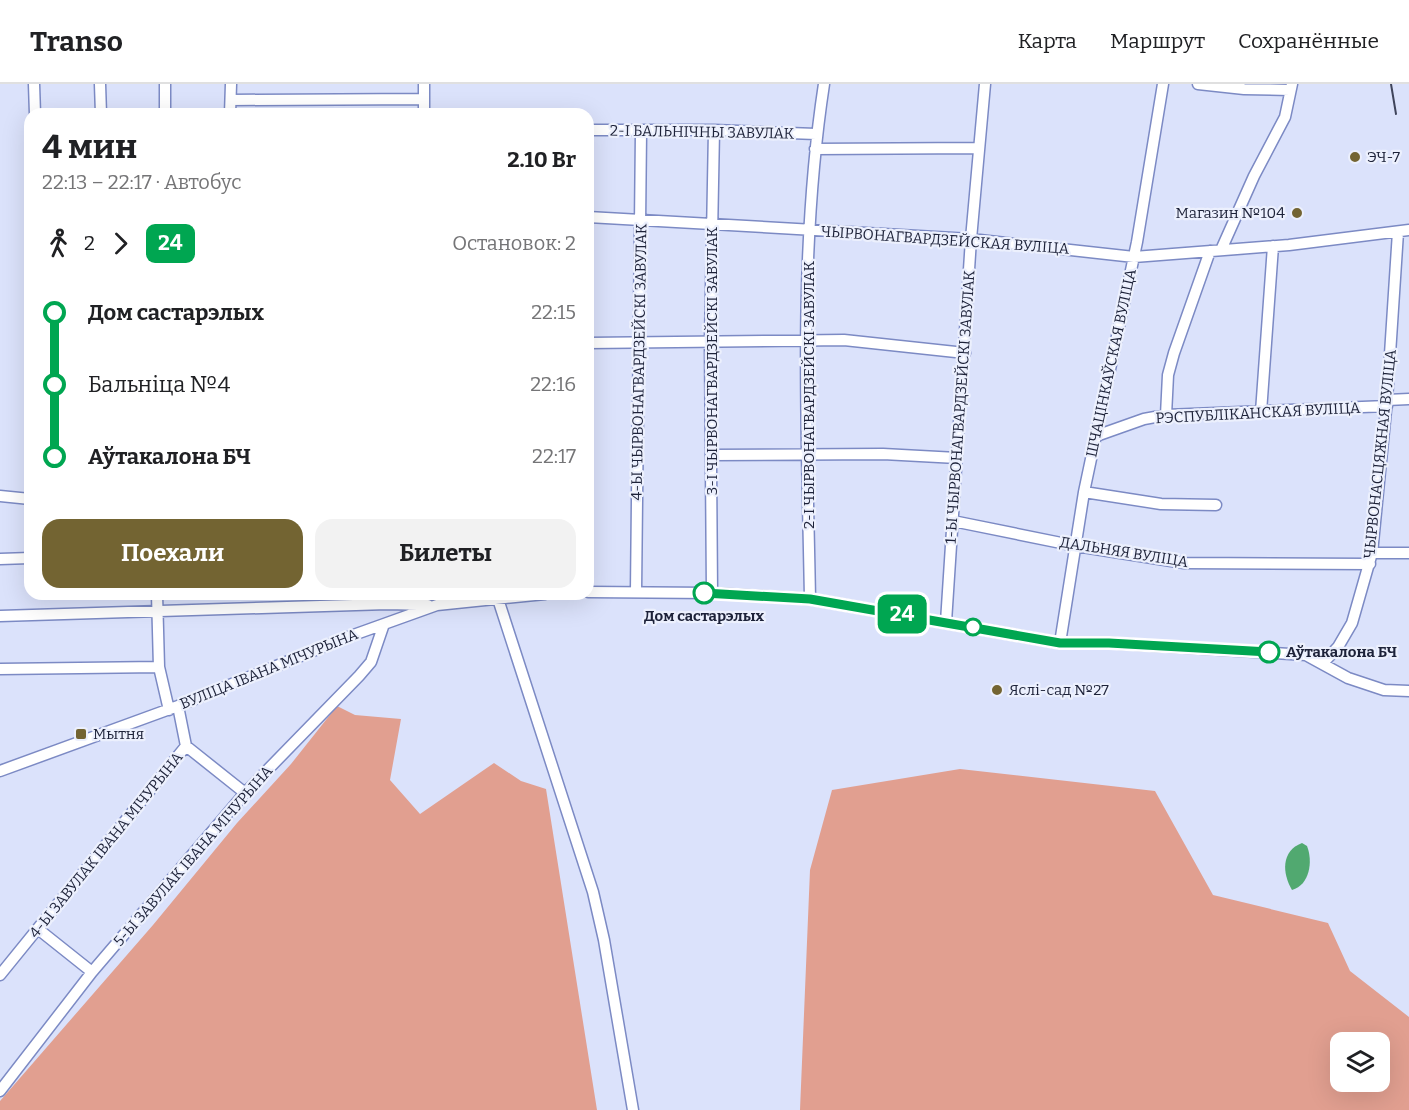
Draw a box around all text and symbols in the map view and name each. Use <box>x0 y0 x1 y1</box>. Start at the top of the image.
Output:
text: Transo <box>30 25 123 58</box>
text: Карта <box>1018 28 1077 54</box>
text: Маршрут <box>1110 28 1205 54</box>
text: Сохранённые <box>1238 28 1379 54</box>
street label: 2-І БАЛЬНІЧНЫ ЗАВУЛАК <box>610 121 795 143</box>
text: 4 мин <box>42 127 137 167</box>
text: 2.10 Br <box>507 146 576 173</box>
place label: ЭЧ-7 <box>1367 148 1401 166</box>
marker: ЭЧ-7 <box>1348 150 1362 164</box>
text: 22:13 – 22:17 · Автобус <box>42 170 242 194</box>
place label: Магазин №104 <box>1176 204 1285 222</box>
marker: Магазин №104 <box>1290 206 1304 220</box>
street label: ЧЫРВОНАГВАРДЗЕЙСКАЯ ВУЛІЦА <box>820 222 1070 258</box>
street label: 4-Ы ЧЫРВОНАГВАРДЗЕЙСКІ ЗАВУЛАК <box>628 223 650 501</box>
street label: 3-І ЧЫРВОНАГВАРДЗЕЙСКІ ЗАВУЛАК <box>703 226 721 495</box>
icon: walk <box>42 227 75 260</box>
icon: forward <box>104 227 137 260</box>
text: 24 <box>158 230 183 256</box>
text: 2 <box>84 231 95 255</box>
text: Остановок: 2 <box>452 231 576 255</box>
street label: 2-І ЧЫРВОНАГВАРДЗЕЙСКІ ЗАВУЛАК <box>800 261 818 529</box>
street label: ШЧАЦІНКАЎСКАЯ ВУЛІЦА <box>1082 267 1140 459</box>
street label: 1-Ы ЧЫРВОНАГВАРДЗЕЙСКІ ЗАВУЛАК <box>941 269 979 544</box>
text: Дом састарэлых <box>88 299 264 326</box>
text: 22:15 <box>531 300 576 324</box>
street label: ЧЫРВОНАСЦЯЖНАЯ ВУЛІЦА <box>1360 348 1400 560</box>
text: Бальніца №4 <box>88 371 230 398</box>
text: 22:16 <box>530 372 576 396</box>
street label: РЭСПУБЛІКАНСКАЯ ВУЛІЦА <box>1155 399 1361 427</box>
text: Аўтакалона БЧ <box>88 443 251 470</box>
text: 22:17 <box>532 444 576 468</box>
button: Поехали <box>42 519 303 588</box>
button: Билеты <box>315 519 576 588</box>
street label: ДАЛЬНЯЯ ВУЛІЦА <box>1059 533 1190 571</box>
marker: Дом састарэлых <box>693 582 715 604</box>
line badge: 24 <box>875 594 929 634</box>
text: 24 <box>890 601 914 627</box>
place label: Дом састарэлых <box>644 607 764 625</box>
unlabelled marker <box>964 618 982 636</box>
street label: ВУЛІЦА ІВАНА МІЧУРЫНА <box>177 625 361 713</box>
marker: Аўтакалона БЧ <box>1258 641 1280 663</box>
place label: Аўтакалона БЧ <box>1286 643 1397 661</box>
place label: Яслі-сад №27 <box>1009 681 1109 699</box>
marker: Яслі-сад №27 <box>990 683 1004 697</box>
place label: Мытня <box>93 725 144 743</box>
marker: Мытня <box>74 727 88 741</box>
street label: 4-Ы ЗАВУЛАК ІВАНА МІЧУРЫНА <box>25 748 187 942</box>
street label: 5-Ы ЗАВУЛАК ІВАНА МІЧУРЫНА <box>110 762 276 950</box>
map controls <box>1330 1032 1390 1092</box>
button: layers <box>1330 1032 1390 1092</box>

